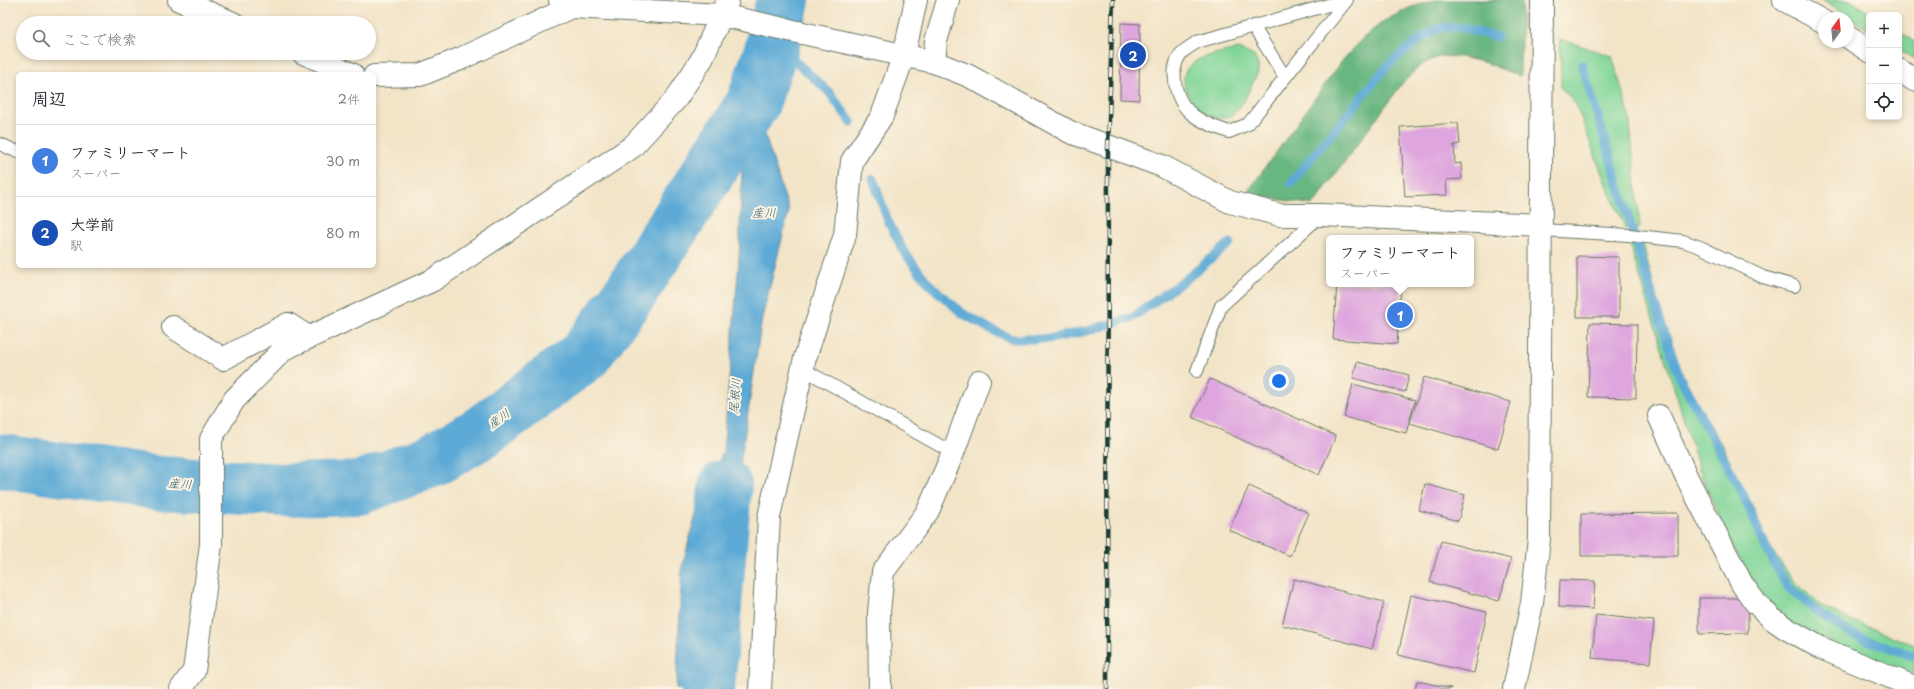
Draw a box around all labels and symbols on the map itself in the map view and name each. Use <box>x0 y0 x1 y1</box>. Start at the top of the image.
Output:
north arrow <box>1818 12 1854 48</box>
pin: 2 <box>1120 40 1146 70</box>
water label: 産川 <box>752 203 776 221</box>
pin: 1 <box>1387 300 1413 330</box>
your location <box>1269 371 1289 391</box>
water label: 尾根川 <box>723 377 745 415</box>
water label: 産川 <box>483 404 513 433</box>
water label: 産川 <box>167 473 193 493</box>

